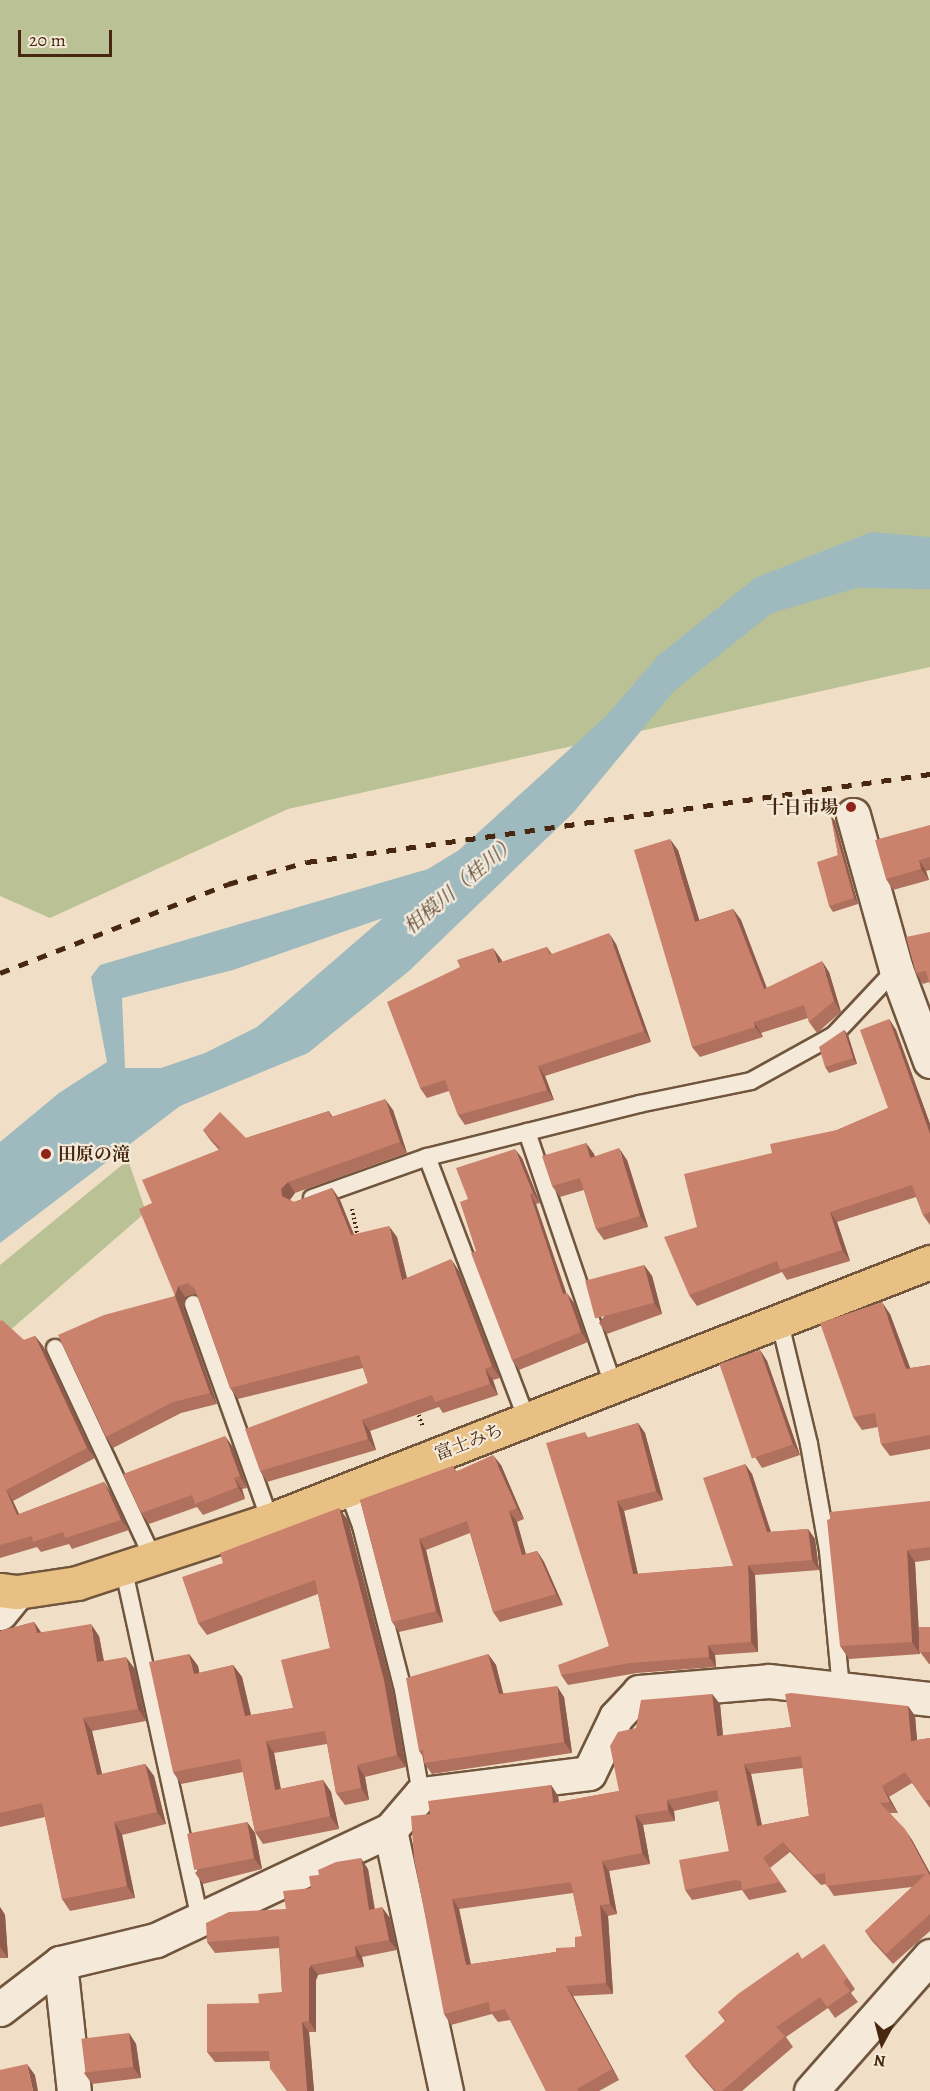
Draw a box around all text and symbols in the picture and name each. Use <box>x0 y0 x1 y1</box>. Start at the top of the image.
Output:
scale bar <box>21 18 116 56</box>
text: 20 m <box>29 28 66 52</box>
place label: 十日市場 <box>766 796 838 818</box>
marker: 十日市場 <box>842 798 860 816</box>
water label: 相模川（桂川） <box>399 831 521 939</box>
place label: 田原の滝 <box>58 1143 130 1165</box>
marker: 田原の滝 <box>39 1147 53 1161</box>
street label: 富士みち <box>432 1419 506 1465</box>
north arrow <box>852 2013 912 2073</box>
text: N <box>873 2049 887 2072</box>

